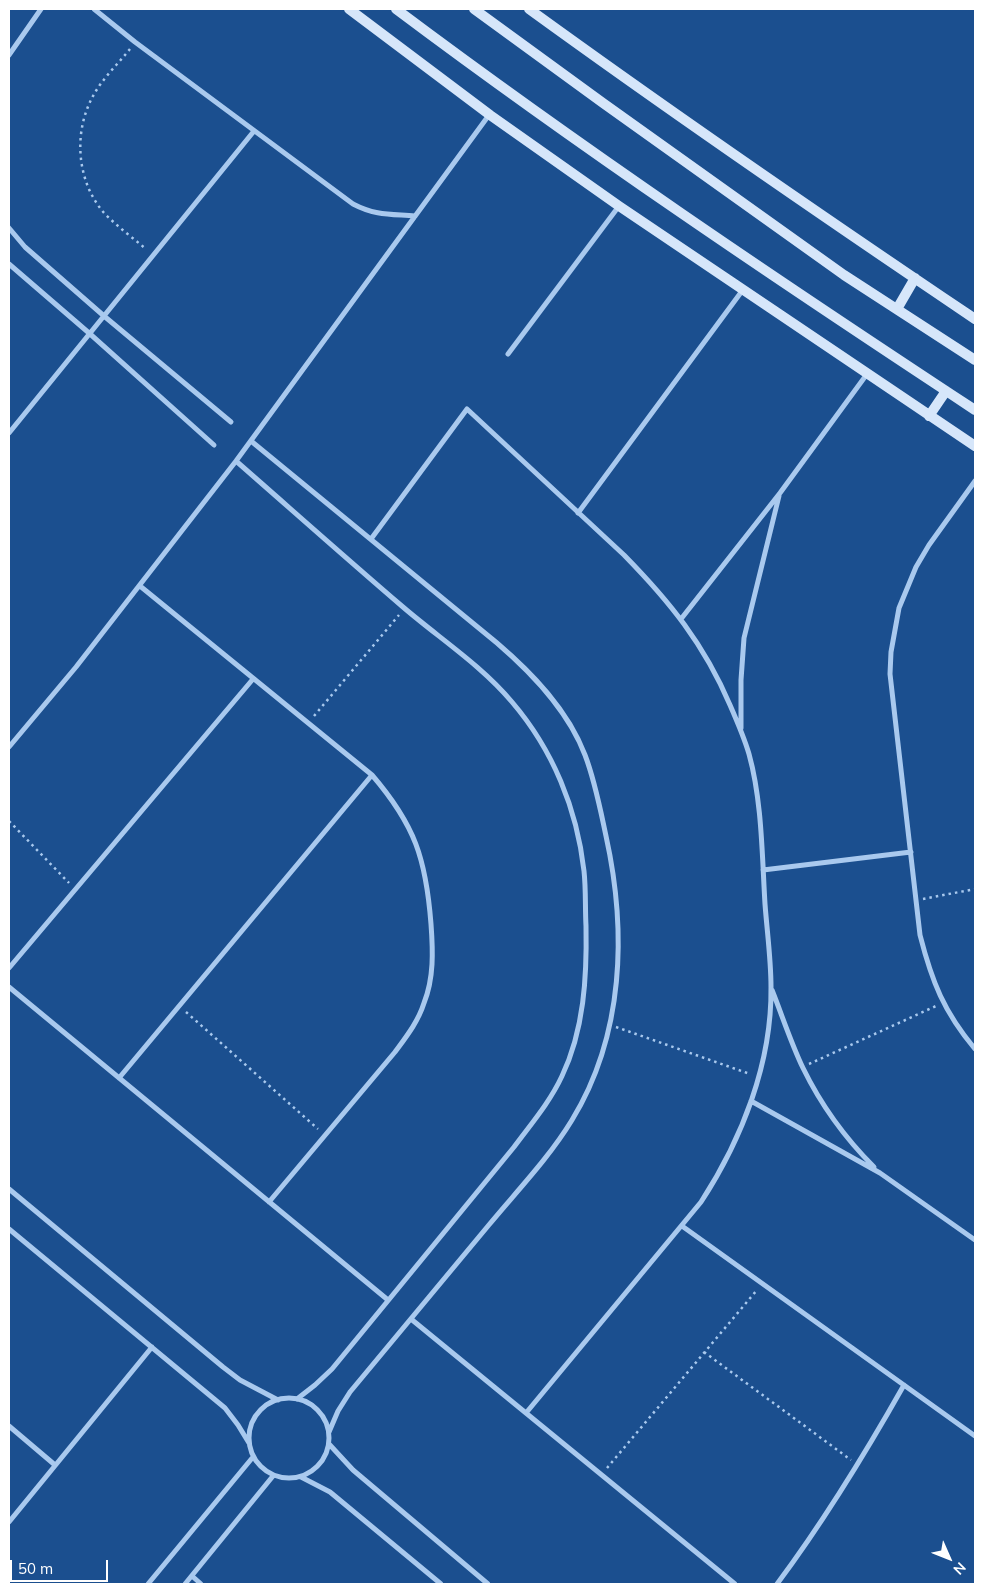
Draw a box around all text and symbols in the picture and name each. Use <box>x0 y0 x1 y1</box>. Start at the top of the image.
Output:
north arrow <box>924 1533 974 1583</box>
scale bar <box>12 1550 110 1582</box>
text: N <box>950 1558 970 1578</box>
text: 50 m <box>18 1559 53 1578</box>

